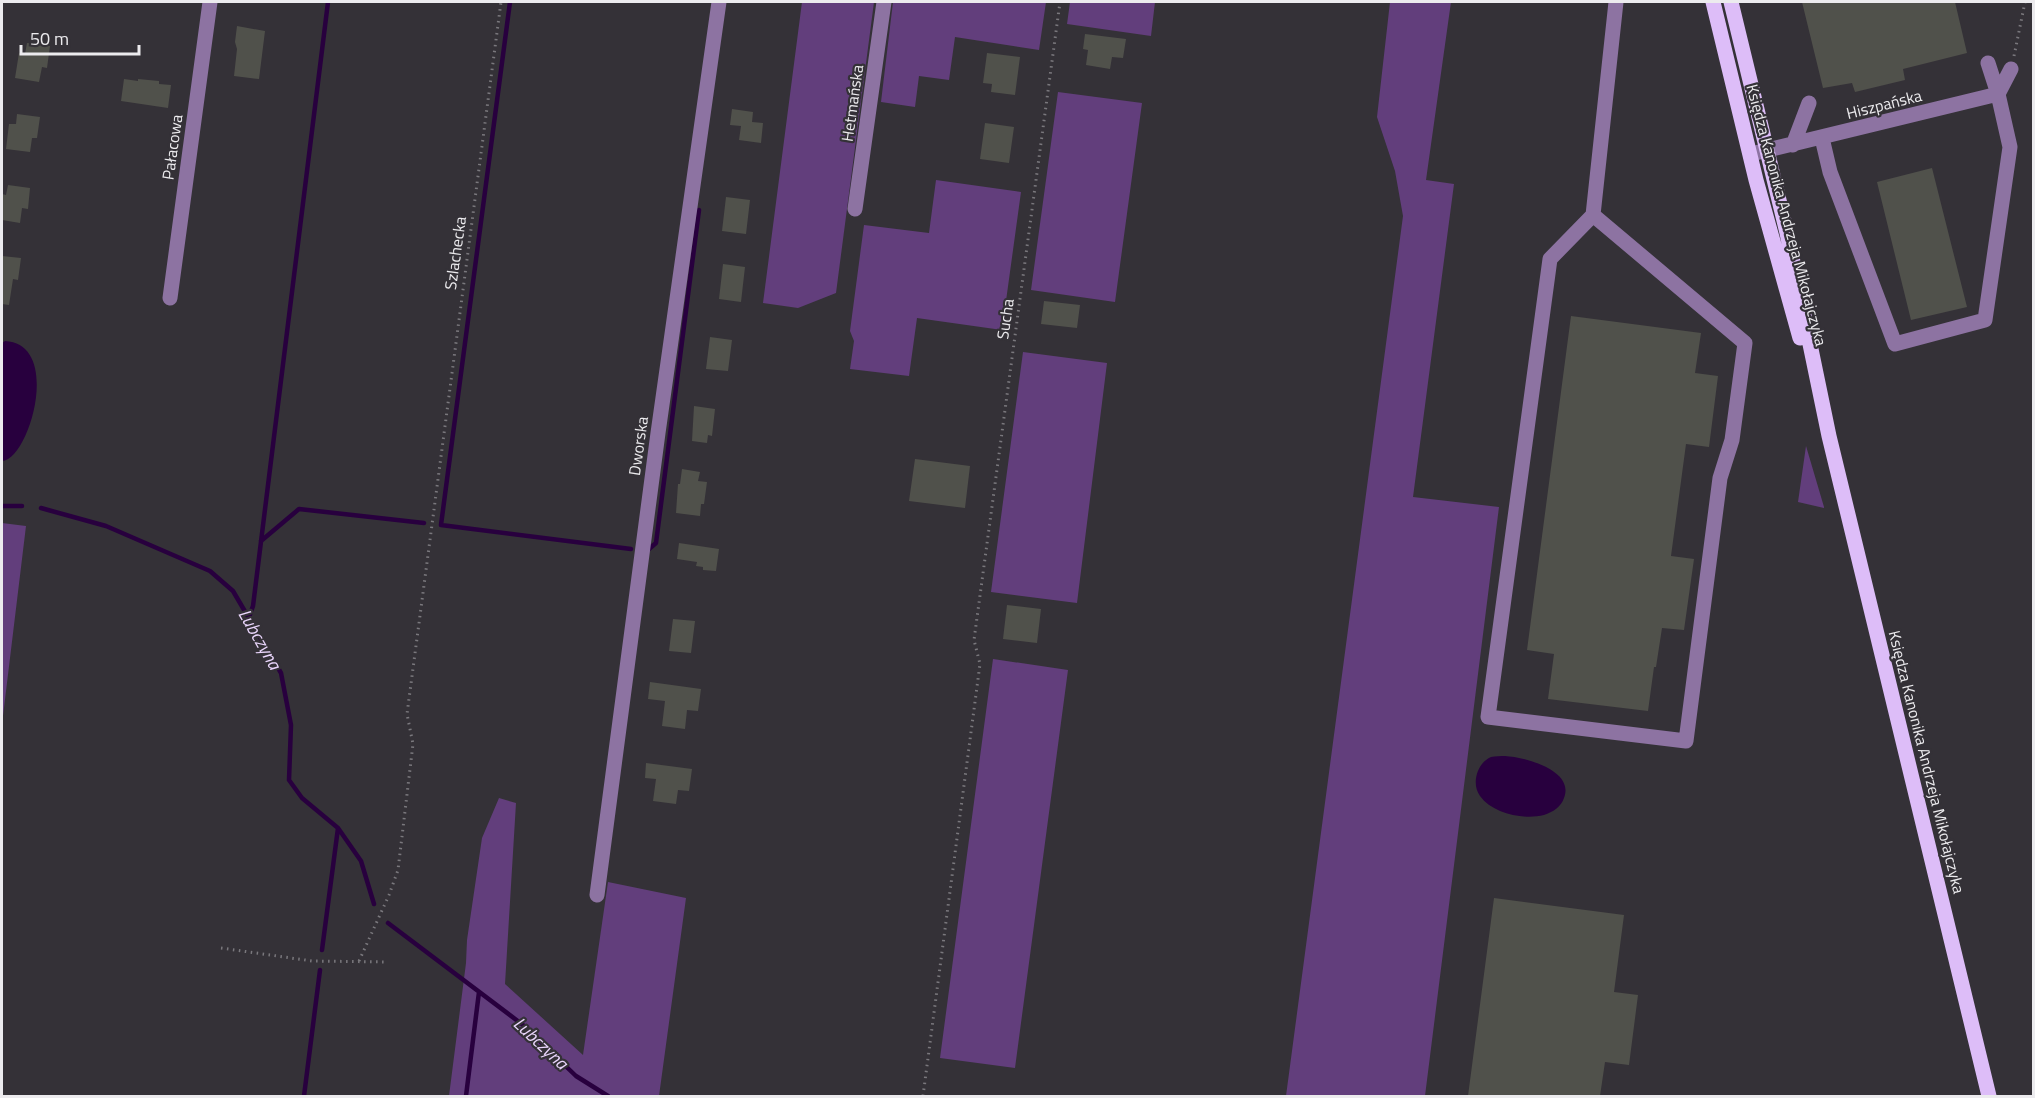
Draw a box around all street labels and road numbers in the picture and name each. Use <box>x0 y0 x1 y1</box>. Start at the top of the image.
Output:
street label: Hetmańska <box>835 63 869 143</box>
street label: Księdza Kanonika Andrzeja Mikołajczyka <box>1740 81 1834 349</box>
street label: Hiszpańska <box>1844 83 1924 125</box>
street label: Pałacowa <box>156 113 188 181</box>
street label: Szlachecka <box>438 215 472 291</box>
street label: Sucha <box>990 297 1020 341</box>
street label: Dworska <box>622 415 654 477</box>
street label: Księdza Kanonika Andrzeja Mikołajczyka <box>1883 628 1971 896</box>

